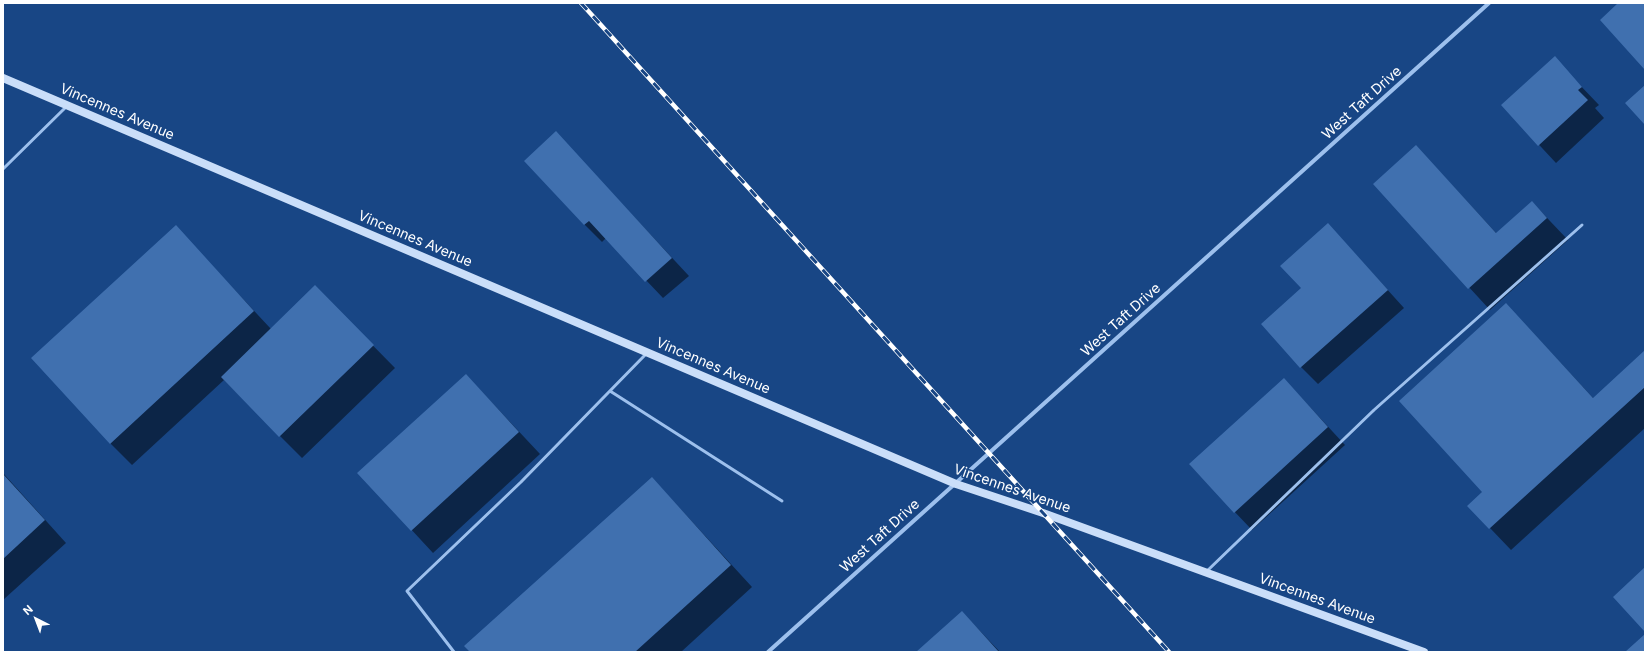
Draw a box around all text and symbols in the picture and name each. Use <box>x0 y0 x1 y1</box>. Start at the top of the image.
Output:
street label: West Taft Drive <box>1319 63 1405 143</box>
street label: Vincennes Avenue <box>57 80 177 144</box>
street label: Vincennes Avenue <box>355 207 475 271</box>
street label: West Taft Drive <box>1078 280 1164 360</box>
street label: Vincennes Avenue <box>653 334 773 398</box>
street label: Vincennes Avenue <box>951 461 1073 517</box>
street label: West Taft Drive <box>837 496 923 576</box>
street label: Vincennes Avenue <box>1256 570 1378 628</box>
north arrow <box>16 599 56 639</box>
text: N <box>20 602 36 618</box>

